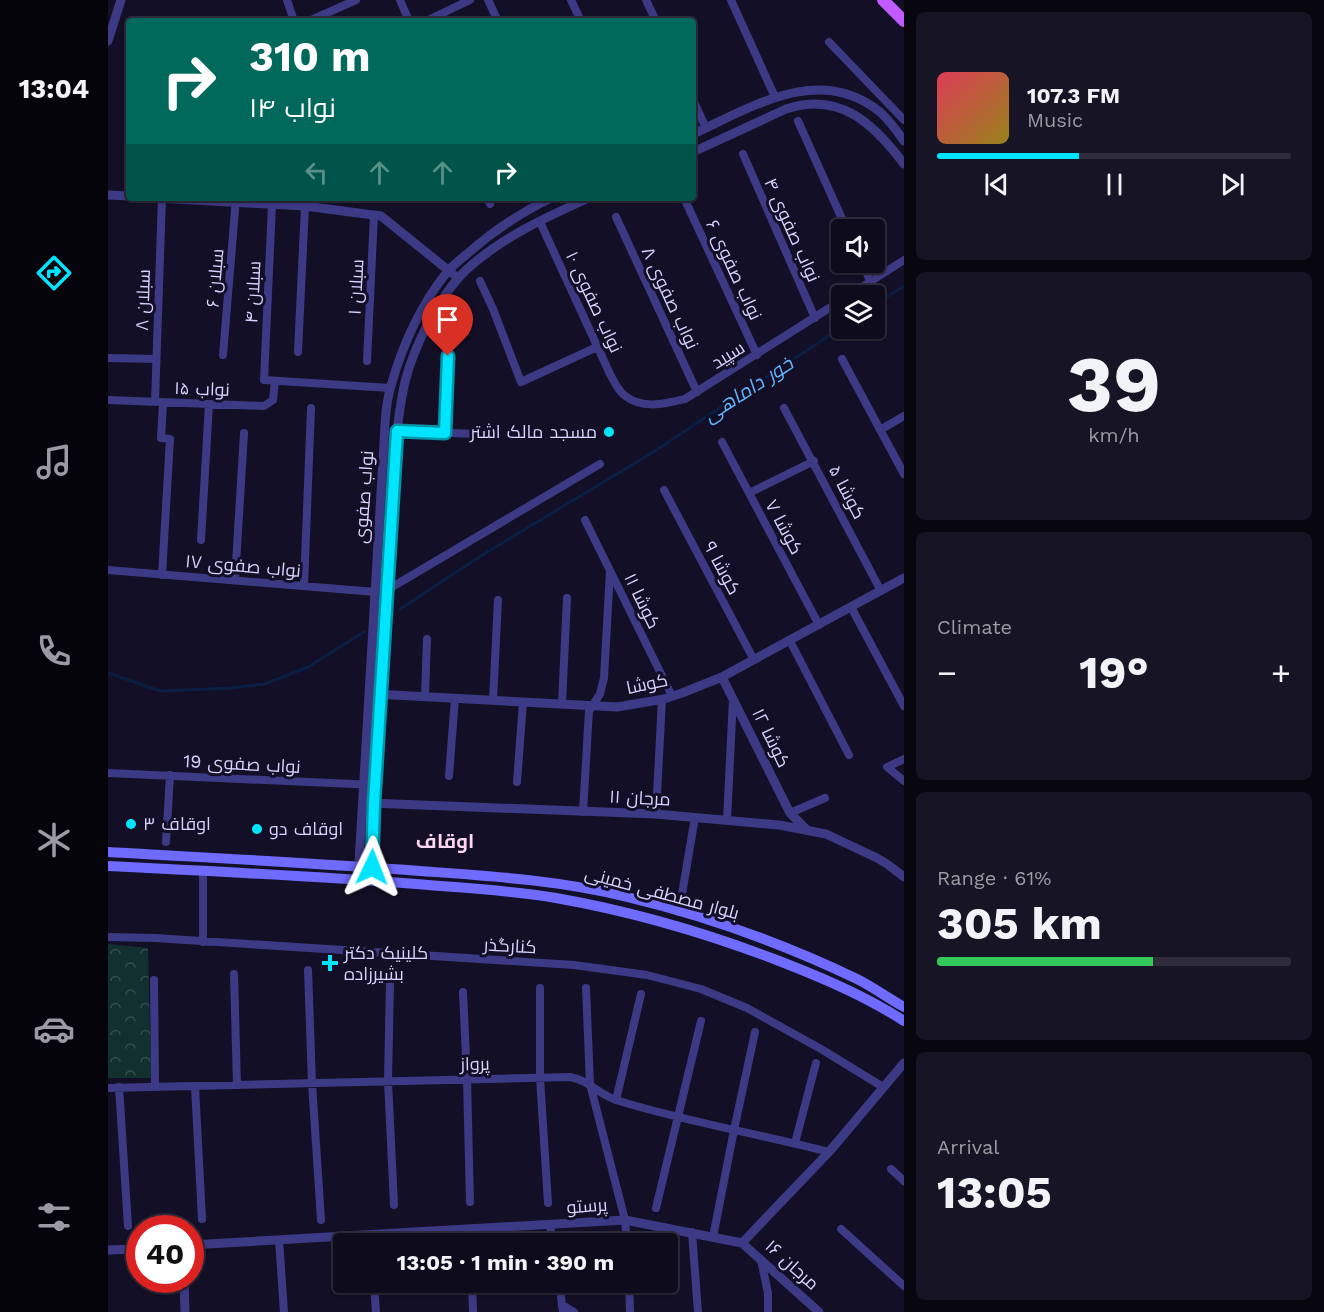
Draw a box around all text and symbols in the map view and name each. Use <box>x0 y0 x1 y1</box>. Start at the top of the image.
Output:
text: 310 m <box>249 32 371 81</box>
icon: right <box>150 42 228 120</box>
text: 13:04 <box>19 73 89 105</box>
text: 107.3 FM <box>1027 83 1120 108</box>
text: نواب ۱۴ <box>249 92 336 124</box>
text: Music <box>1027 108 1083 132</box>
icon: left <box>300 156 333 189</box>
icon: ahead <box>363 156 396 189</box>
icon: ahead <box>426 156 459 189</box>
icon: right <box>489 156 522 189</box>
icon: previous <box>980 168 1013 201</box>
icon: pause <box>1098 168 1131 201</box>
icon: next <box>1216 168 1249 201</box>
street label: نواب صفوی ۴ <box>759 175 825 285</box>
street label: نواب صفوی ۶ <box>701 216 767 324</box>
map controls <box>831 219 885 339</box>
button: sound <box>831 219 885 273</box>
street label: نواب صفوی ۸ <box>637 243 703 353</box>
street label: سبلان ۶ <box>201 248 229 308</box>
street label: نواب صفوی ۱۰ <box>561 248 627 356</box>
icon: directions <box>33 252 75 294</box>
street label: سبلان ۱ <box>344 258 368 316</box>
street label: سبلان ۴ <box>240 260 266 324</box>
street label: سبلان ۸ <box>131 269 155 331</box>
button: layers <box>831 285 885 339</box>
pin <box>422 294 473 356</box>
icon: arrive <box>431 303 464 336</box>
street label: سپید <box>707 336 749 374</box>
text: 39 <box>1067 338 1161 430</box>
water label: خور داماهی <box>699 351 798 427</box>
street label: نواب ۱۵ <box>174 377 230 401</box>
place label: مسجد مالک اشتر <box>469 421 597 443</box>
text: km/h <box>1088 423 1140 447</box>
marker: مسجد مالک اشتر <box>602 425 616 439</box>
icon: music <box>33 441 75 483</box>
street label: نواب صفوی <box>350 450 378 544</box>
street label: کوشا ۵ <box>824 461 870 523</box>
street label: کوشا ۷ <box>760 496 808 558</box>
street label: کوشا ۹ <box>699 538 745 598</box>
street label: نواب صفوی ۱۷ <box>184 550 302 582</box>
street label: کوشا ۱۱ <box>619 570 665 632</box>
text: Climate <box>937 615 1012 639</box>
icon: phone <box>33 630 75 672</box>
text: 19° <box>1079 646 1149 699</box>
text: − <box>937 653 957 692</box>
text: + <box>1271 653 1291 692</box>
street label: کوشا <box>624 669 670 699</box>
street label: کوشا ۱۲ <box>747 705 795 771</box>
street label: نواب صفوی 19 <box>183 750 301 778</box>
street label: مرجان ۱۱ <box>609 785 671 811</box>
place label: اوقاف ۳ <box>143 813 211 835</box>
marker: اوقاف ۳ <box>124 817 138 831</box>
place label: اوقاف دو <box>269 818 343 840</box>
icon: climate <box>33 819 75 861</box>
marker: اوقاف دو <box>250 822 264 836</box>
district label: اوقاف <box>416 829 474 853</box>
position arrow <box>340 835 404 899</box>
street label: بلوار مصطفی خمینی <box>582 862 742 924</box>
text: Range · 61% <box>937 866 1051 890</box>
text: 305 km <box>937 897 1102 950</box>
street label: کنارگذر <box>482 934 537 958</box>
place label: کلینیک دکتر بشیرزاده <box>343 942 428 985</box>
marker: کلینیک دکتر بشیرزاده <box>321 954 339 972</box>
icon: car <box>33 1008 75 1050</box>
street label: پرواز <box>459 1053 490 1076</box>
text: Arrival <box>937 1135 999 1159</box>
text: 13:05 <box>937 1166 1052 1219</box>
street label: پرستو <box>566 1194 608 1219</box>
icon: filters <box>33 1196 75 1238</box>
speed limit sign: 40 <box>126 1215 204 1293</box>
street label: مرجان ۱۶ <box>761 1235 823 1295</box>
text: 13:05 · 1 min · 390 m <box>397 1250 614 1275</box>

